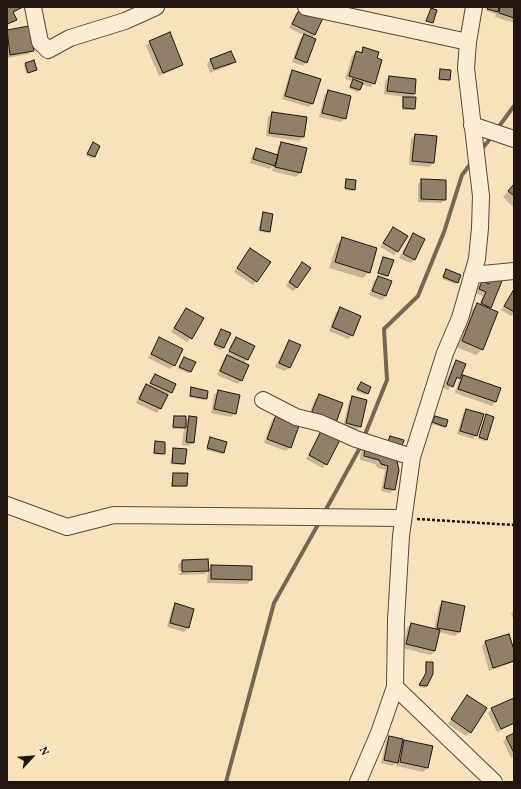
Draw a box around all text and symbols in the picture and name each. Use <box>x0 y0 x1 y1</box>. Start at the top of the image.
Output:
north arrow <box>12 737 52 777</box>
text: N <box>35 745 52 758</box>

